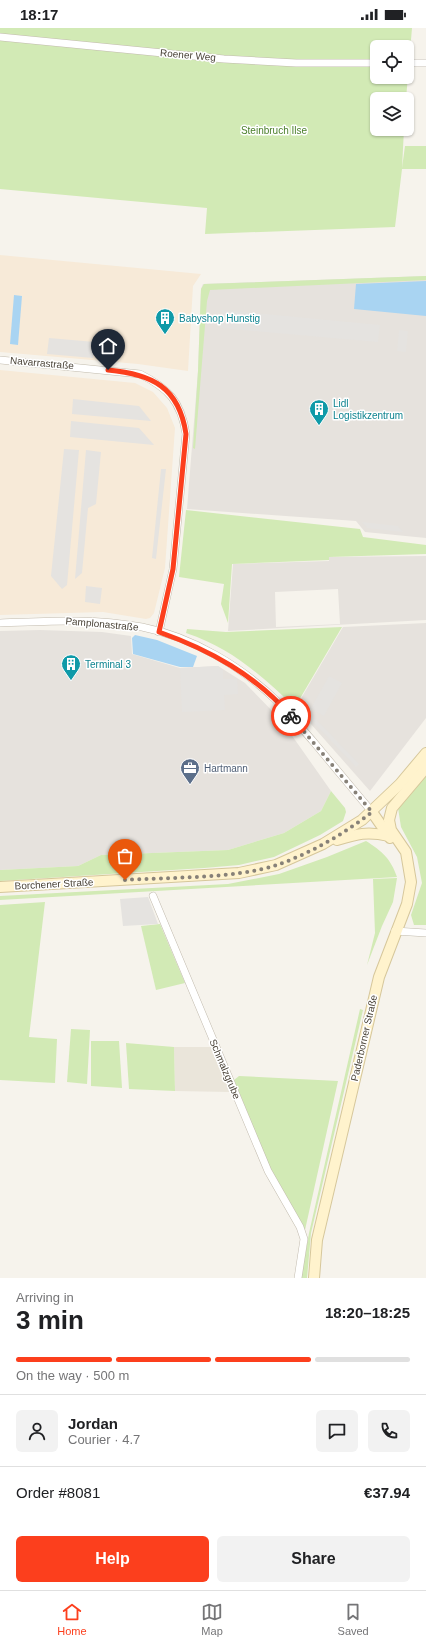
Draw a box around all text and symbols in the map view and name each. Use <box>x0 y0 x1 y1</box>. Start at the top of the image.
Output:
text: 18:17 <box>20 6 58 23</box>
map controls <box>370 40 414 136</box>
button: locate <box>370 40 414 84</box>
street label: Roener Weg <box>160 47 216 63</box>
button: layers <box>370 92 414 136</box>
park label: Steinbruch Ilse <box>241 125 308 136</box>
building icon: Babyshop Hunstig <box>154 307 176 335</box>
place label: Babyshop Hunstig <box>179 313 260 324</box>
pin <box>91 329 125 370</box>
icon: home <box>97 335 119 357</box>
street label: Navarrastraße <box>10 355 75 371</box>
building icon: Lidl Logistikzentrum <box>308 398 330 426</box>
place label: Lidl Logistikzentrum <box>333 398 403 421</box>
street label: Pamplonastraße <box>65 615 139 633</box>
building icon: Terminal 3 <box>60 653 82 681</box>
place label: Terminal 3 <box>85 659 132 670</box>
courier <box>271 696 311 736</box>
icon: bike <box>280 705 302 727</box>
office icon: Hartmann <box>179 757 201 785</box>
place label: Hartmann <box>204 763 248 774</box>
pin <box>108 839 142 880</box>
icon: bag <box>114 845 136 867</box>
street label: Borchener Straße <box>14 876 94 892</box>
street label: Paderborner Straße <box>349 993 379 1082</box>
street label: Schmalzgrube <box>207 1037 243 1101</box>
text: Arriving in <box>16 1290 74 1305</box>
text: 18:20–18:25 <box>325 1304 410 1321</box>
text: 3 min <box>16 1305 84 1335</box>
text: On the way · 500 m <box>16 1368 129 1383</box>
button: person <box>16 1410 58 1452</box>
button: chat <box>316 1410 358 1452</box>
button: phone <box>368 1410 410 1452</box>
text: Jordan <box>68 1415 118 1432</box>
text: Courier · 4.7 <box>68 1432 140 1447</box>
text: Order #8081 <box>16 1484 100 1501</box>
text: €37.94 <box>364 1484 410 1501</box>
button: Help <box>16 1536 209 1582</box>
button: Share <box>217 1536 410 1582</box>
tab: Home <box>57 1601 87 1637</box>
tab: Map <box>201 1601 223 1637</box>
tab: Saved <box>338 1601 369 1637</box>

